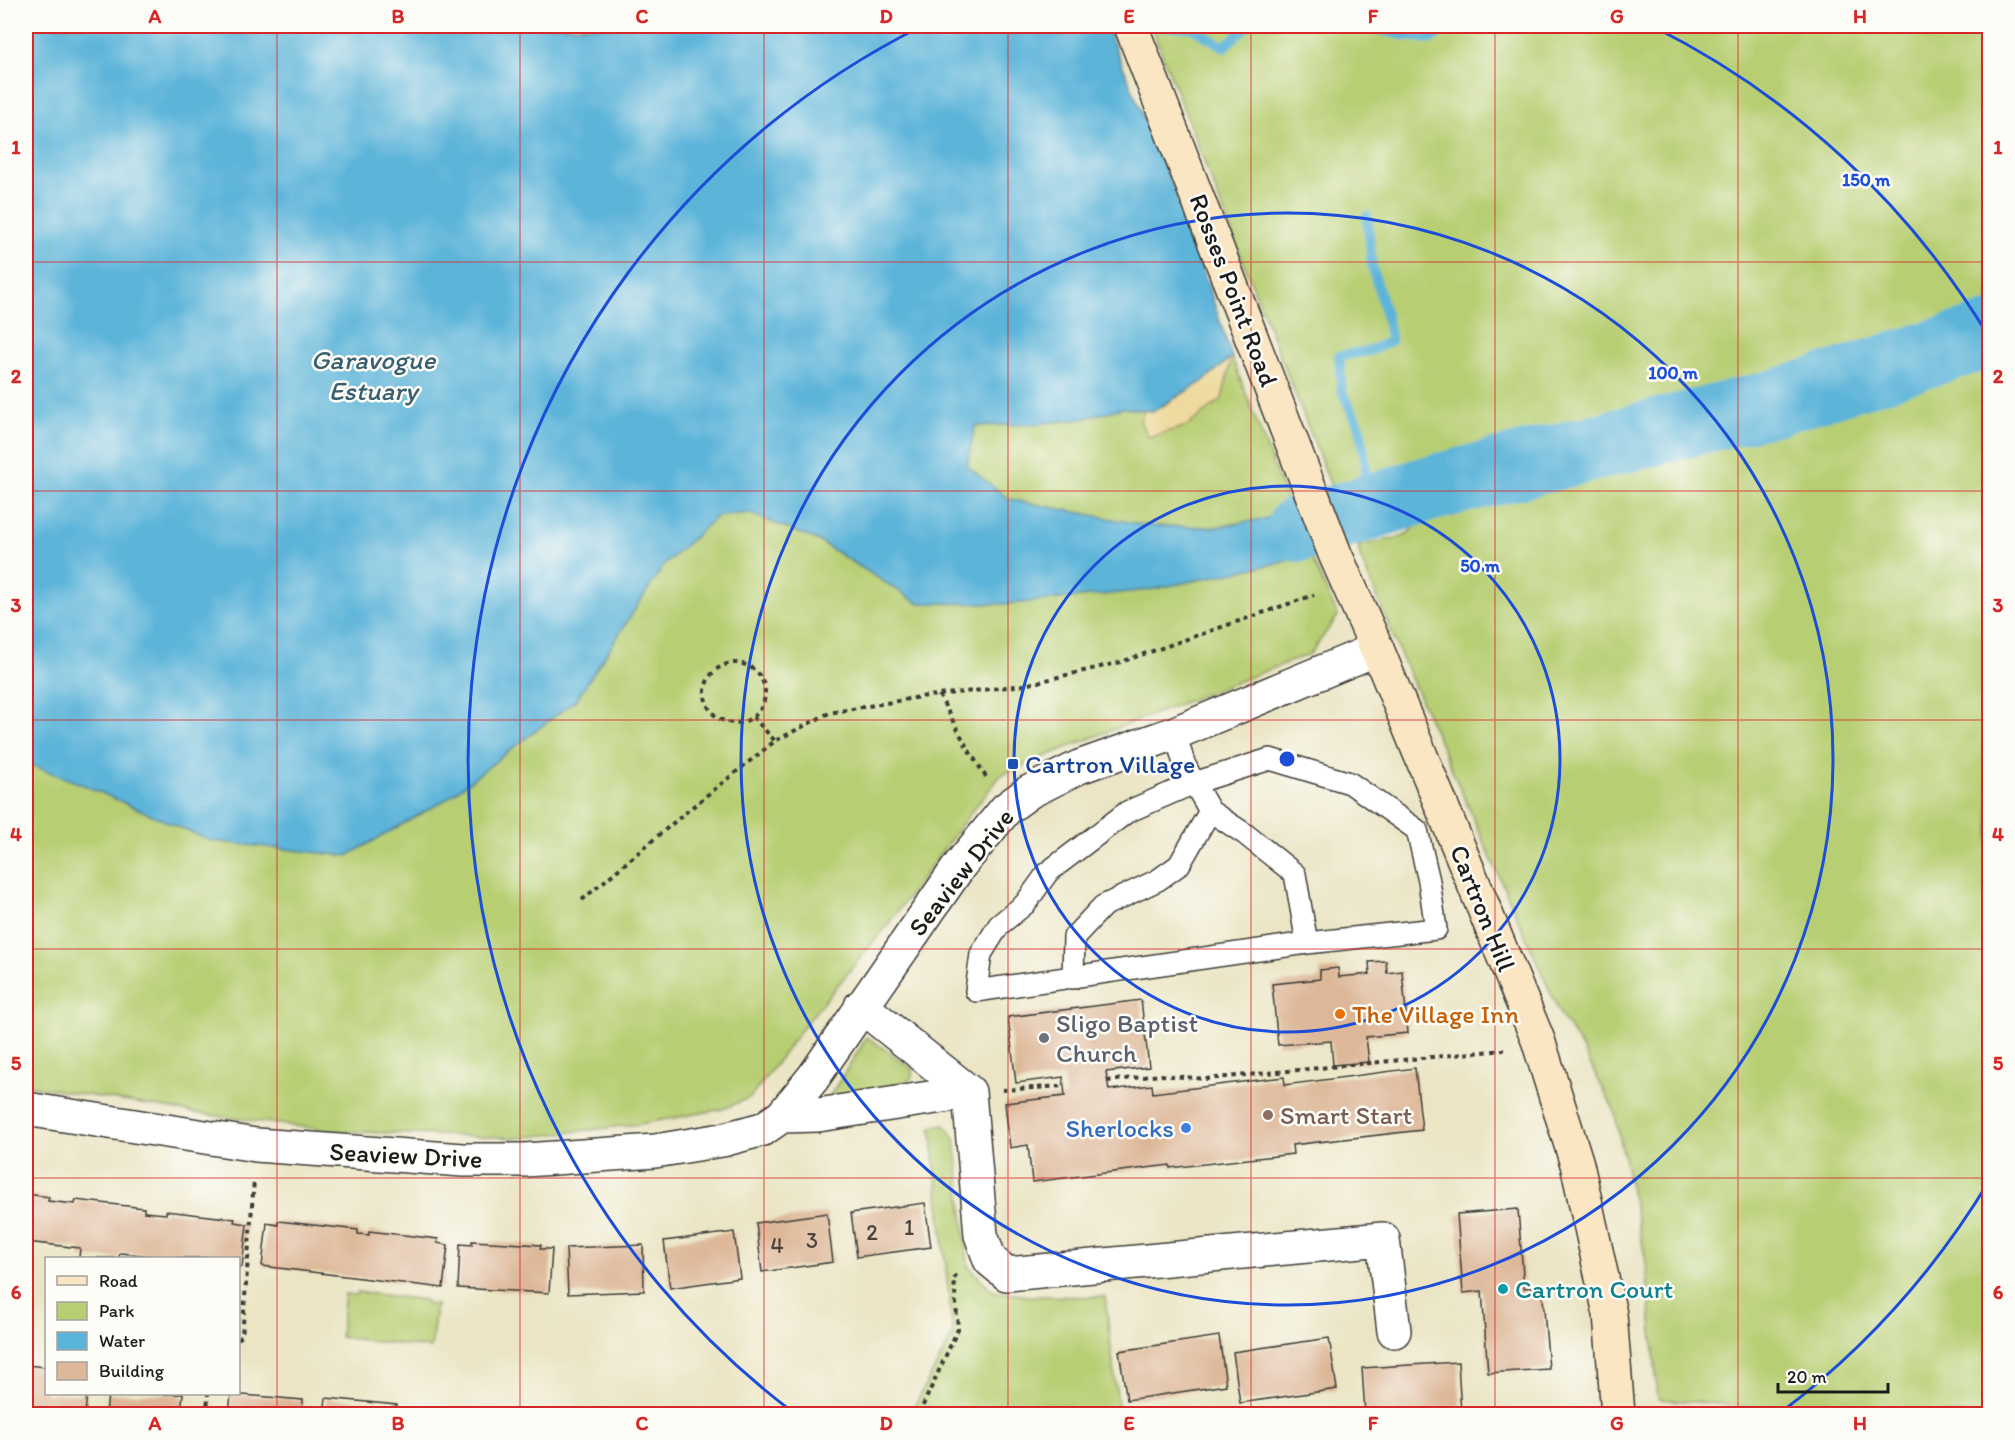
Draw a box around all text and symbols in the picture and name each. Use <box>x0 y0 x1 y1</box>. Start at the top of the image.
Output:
text: A <box>148 4 162 28</box>
text: B <box>392 4 405 28</box>
text: C <box>636 4 649 28</box>
text: D <box>879 4 893 28</box>
text: E <box>1123 4 1135 28</box>
text: F <box>1368 4 1379 28</box>
text: G <box>1610 4 1624 28</box>
text: H <box>1853 4 1867 28</box>
text: 1 <box>11 135 21 159</box>
text: 1 <box>1993 135 2003 159</box>
text: 150 m <box>1842 169 1891 191</box>
street label: Rosses Point Road <box>1183 189 1285 391</box>
water label: Garavogue Estuary <box>311 343 436 407</box>
text: 100 m <box>1648 362 1699 384</box>
text: 2 <box>11 364 22 388</box>
text: 2 <box>1993 364 2004 388</box>
text: 50 m <box>1460 555 1501 577</box>
text: 3 <box>11 593 22 617</box>
text: 3 <box>1993 593 2004 617</box>
place label: Cartron Village <box>1025 748 1195 780</box>
centre of rings <box>1277 749 1297 769</box>
marker: Cartron Village <box>1006 757 1020 771</box>
street label: Seaview Drive <box>901 802 1021 942</box>
text: 4 <box>10 822 22 846</box>
text: 4 <box>1992 822 2004 846</box>
street label: Cartron Hill <box>1443 840 1523 976</box>
place label: The Village Inn <box>1352 998 1519 1030</box>
place label: Sligo Baptist Church <box>1056 1007 1199 1069</box>
marker: The Village Inn <box>1333 1007 1347 1021</box>
marker: Sligo Baptist Church <box>1037 1031 1051 1045</box>
text: 5 <box>11 1051 22 1075</box>
text: 5 <box>1993 1051 2004 1075</box>
place label: Smart Start <box>1280 1099 1412 1131</box>
marker: Smart Start <box>1261 1108 1275 1122</box>
place label: Sherlocks <box>1065 1112 1174 1144</box>
marker: Sherlocks <box>1179 1121 1193 1135</box>
street label: Seaview Drive <box>329 1135 483 1175</box>
house number: 1 <box>904 1214 914 1241</box>
house number: 2 <box>866 1219 878 1246</box>
house number: 3 <box>806 1227 818 1254</box>
house number: 4 <box>770 1232 784 1259</box>
legend <box>45 1257 240 1395</box>
text: Road <box>99 1270 138 1292</box>
place label: Cartron Court <box>1515 1273 1673 1305</box>
text: 6 <box>11 1280 22 1304</box>
text: 6 <box>1993 1280 2004 1304</box>
marker: Cartron Court <box>1496 1282 1510 1296</box>
text: Park <box>99 1300 134 1322</box>
text: Water <box>99 1330 145 1352</box>
scale bar <box>1778 1356 1888 1394</box>
text: Building <box>99 1360 165 1382</box>
text: 20 m <box>1787 1366 1827 1388</box>
text: A <box>148 1411 162 1435</box>
text: B <box>392 1411 405 1435</box>
text: C <box>636 1411 649 1435</box>
text: D <box>879 1411 893 1435</box>
text: E <box>1123 1411 1135 1435</box>
text: F <box>1368 1411 1379 1435</box>
text: G <box>1610 1411 1624 1435</box>
text: H <box>1853 1411 1867 1435</box>

